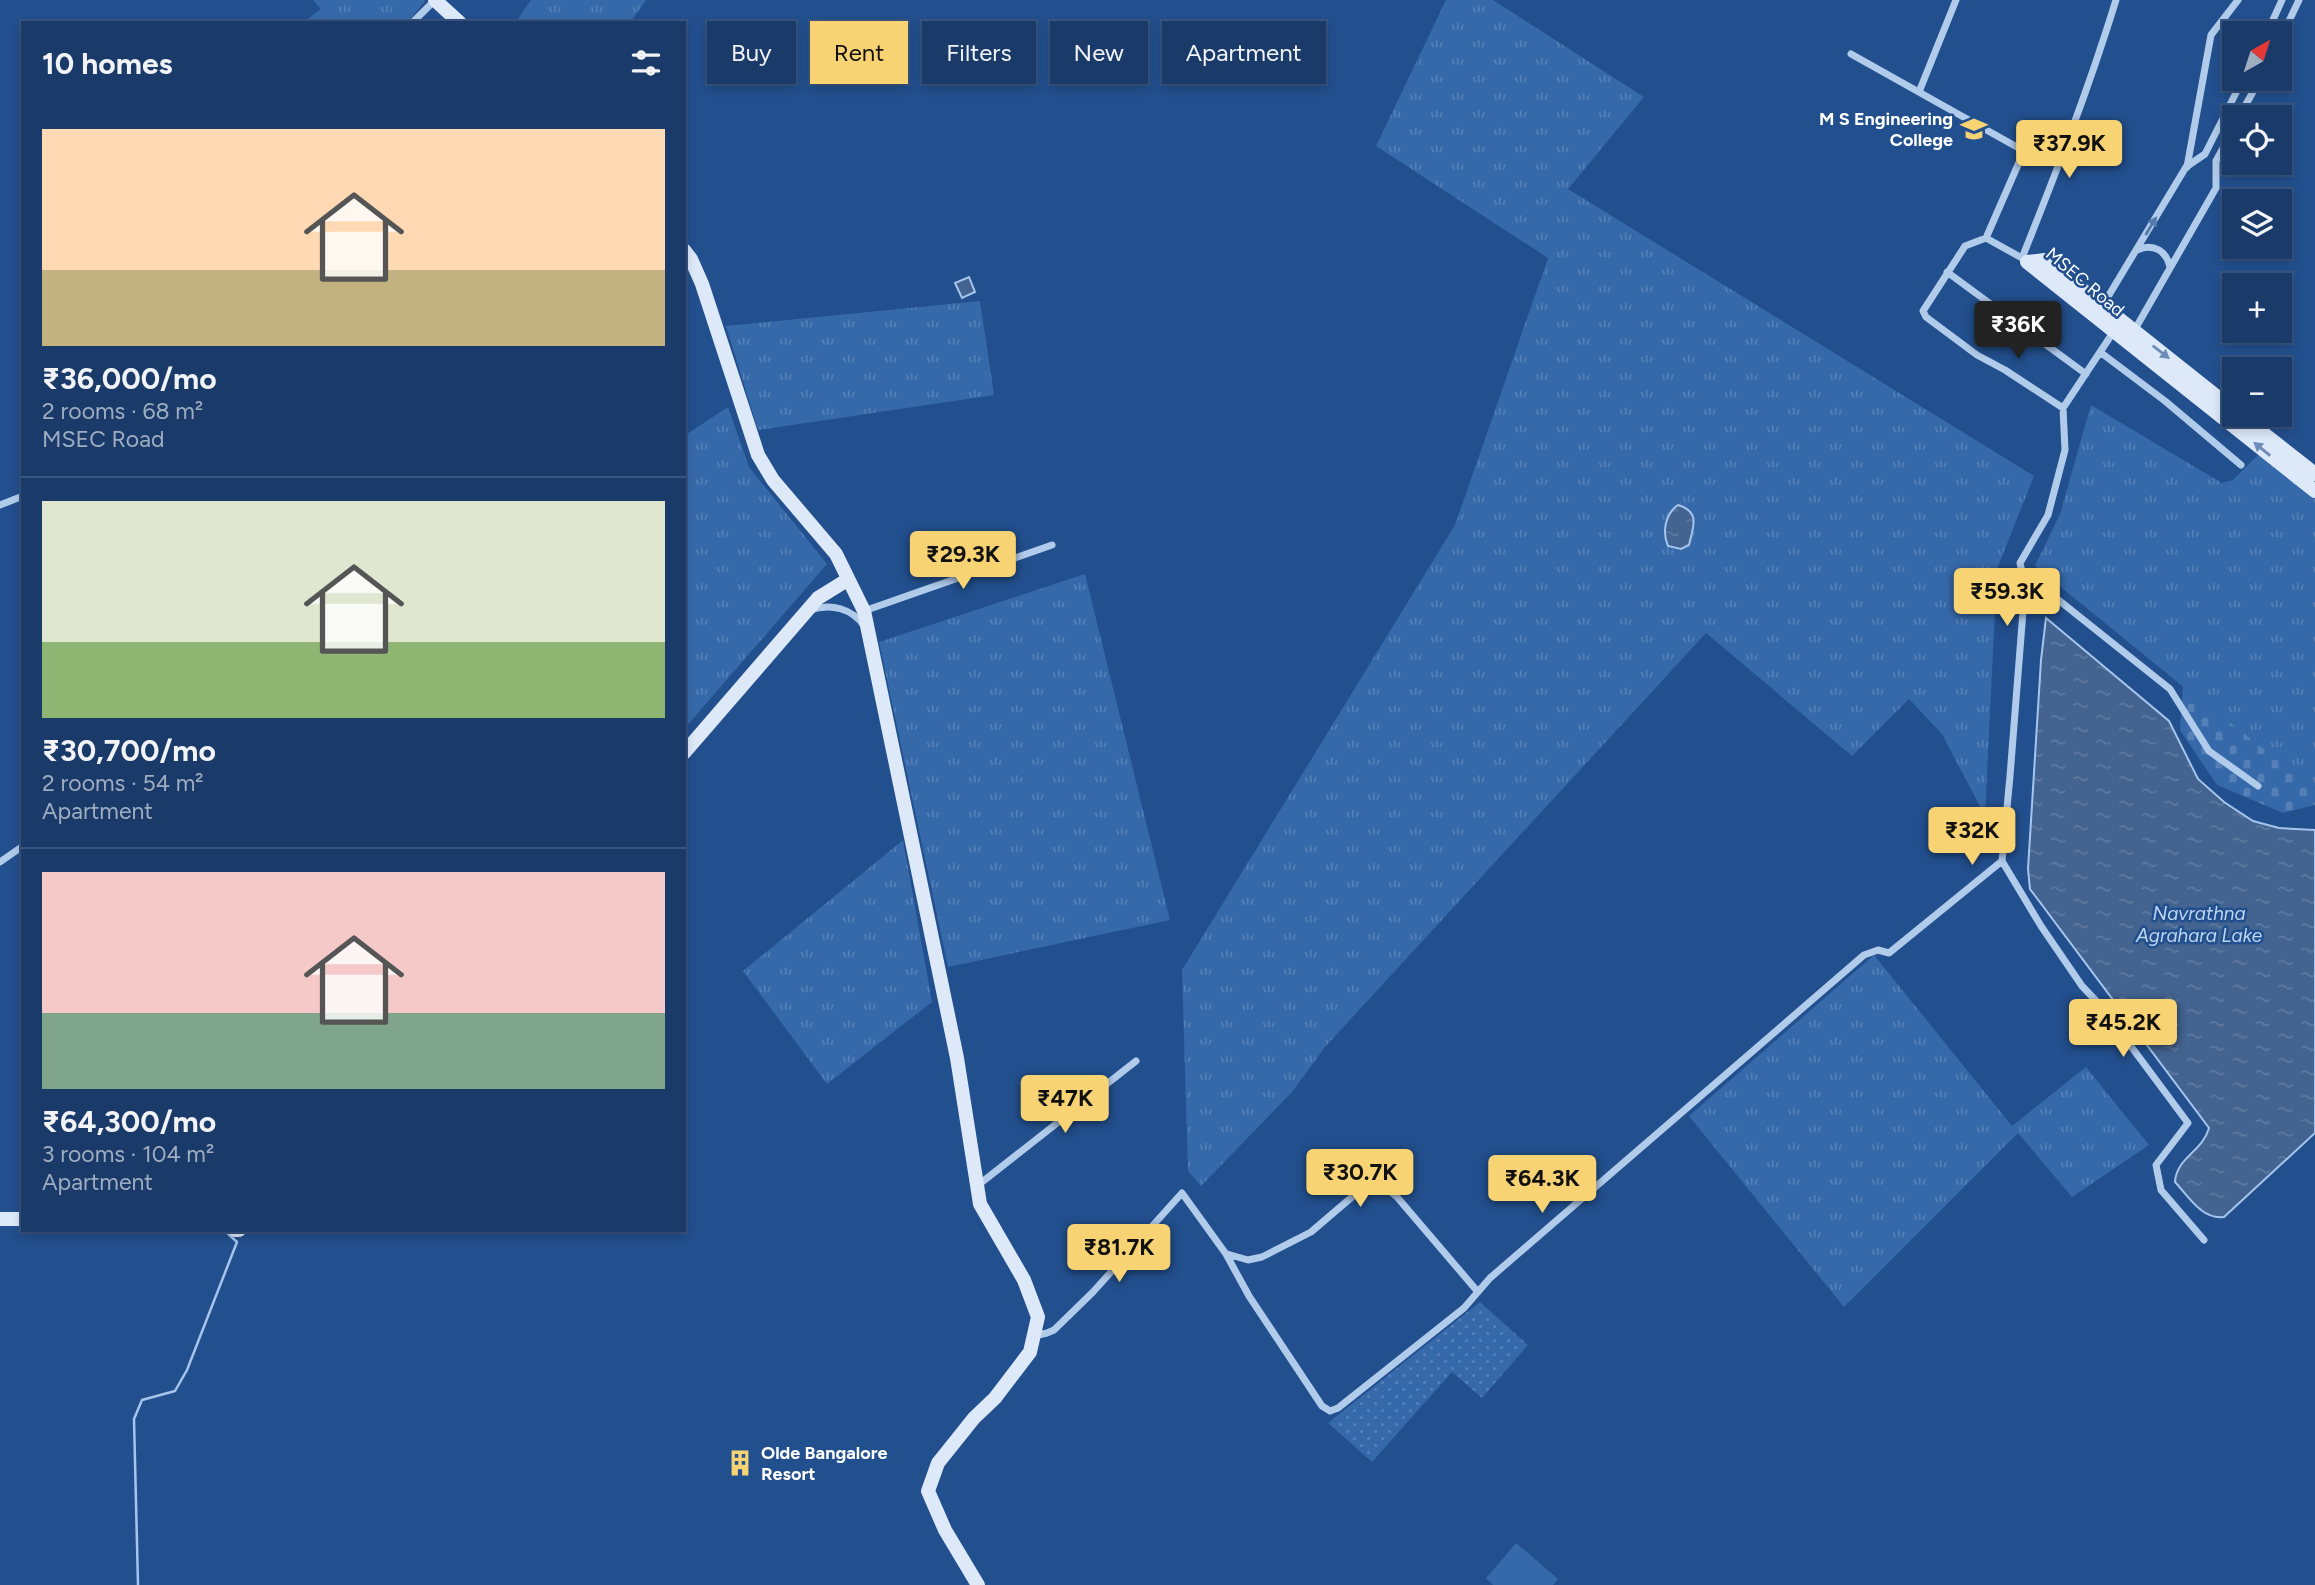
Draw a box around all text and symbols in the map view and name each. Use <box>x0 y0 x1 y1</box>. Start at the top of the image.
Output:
chip: Buy <box>707 21 796 84</box>
chip: Rent <box>810 21 908 84</box>
chip: Filters <box>922 21 1036 84</box>
chip: New <box>1050 21 1148 84</box>
chip: Apartment <box>1162 21 1326 84</box>
north arrow <box>2222 21 2292 91</box>
map controls <box>2222 21 2292 427</box>
icon: filters <box>627 44 665 82</box>
text: 10 homes <box>42 45 173 82</box>
button: locate <box>2222 105 2292 175</box>
place label: M S Engineering College <box>1819 108 1953 151</box>
school or university icon: M S Engineering College <box>1959 114 1989 144</box>
pin: ₹37.9K <box>2012 120 2126 180</box>
text: ₹37.9K <box>2032 129 2106 157</box>
icon: home <box>291 174 417 300</box>
button: layers <box>2222 189 2292 259</box>
one-way arrow <box>2144 217 2157 236</box>
street label: MSEC Road <box>2041 243 2129 321</box>
button: + <box>2222 273 2292 343</box>
pin: ₹36K <box>1977 302 2059 361</box>
text: ₹36K <box>1990 310 2046 338</box>
one-way arrow <box>2152 345 2170 360</box>
button: − <box>2222 357 2292 427</box>
text: ₹36,000/mo <box>42 360 217 397</box>
text: 2 rooms · 68 m² <box>42 397 203 425</box>
text: MSEC Road <box>42 425 164 453</box>
one-way arrow <box>2253 441 2271 456</box>
pin: ₹29.3K <box>906 532 1020 591</box>
text: ₹29.3K <box>926 540 1000 568</box>
icon: home <box>291 546 417 672</box>
pin: ₹59.3K <box>1950 568 2064 628</box>
text: ₹59.3K <box>1970 577 2044 605</box>
text: ₹30,700/mo <box>42 732 216 769</box>
text: 2 rooms · 54 m² <box>42 769 204 797</box>
text: Apartment <box>42 797 153 825</box>
pin: ₹32K <box>1931 808 2013 867</box>
text: ₹32K <box>1944 816 2000 844</box>
water label: Navrathna Agrahara Lake <box>2135 902 2263 947</box>
icon: home <box>291 917 417 1043</box>
pin: ₹45.2K <box>2066 1000 2180 1059</box>
text: ₹45.2K <box>2085 1008 2161 1036</box>
pin: ₹47K <box>1024 1076 1106 1135</box>
text: ₹47K <box>1037 1084 1093 1112</box>
text: ₹64,300/mo <box>42 1103 216 1140</box>
text: 3 rooms · 104 m² <box>42 1140 214 1168</box>
pin: ₹30.7K <box>1303 1150 1417 1209</box>
pin: ₹64.3K <box>1485 1156 1599 1215</box>
text: ₹30.7K <box>1322 1158 1398 1186</box>
text: ₹64.3K <box>1504 1164 1580 1192</box>
text: Apartment <box>42 1168 153 1196</box>
pin: ₹81.7K <box>1062 1224 1176 1284</box>
text: ₹81.7K <box>1083 1233 1155 1261</box>
place label: Olde Bangalore Resort <box>761 1442 888 1485</box>
building icon: Olde Bangalore Resort <box>725 1448 755 1478</box>

